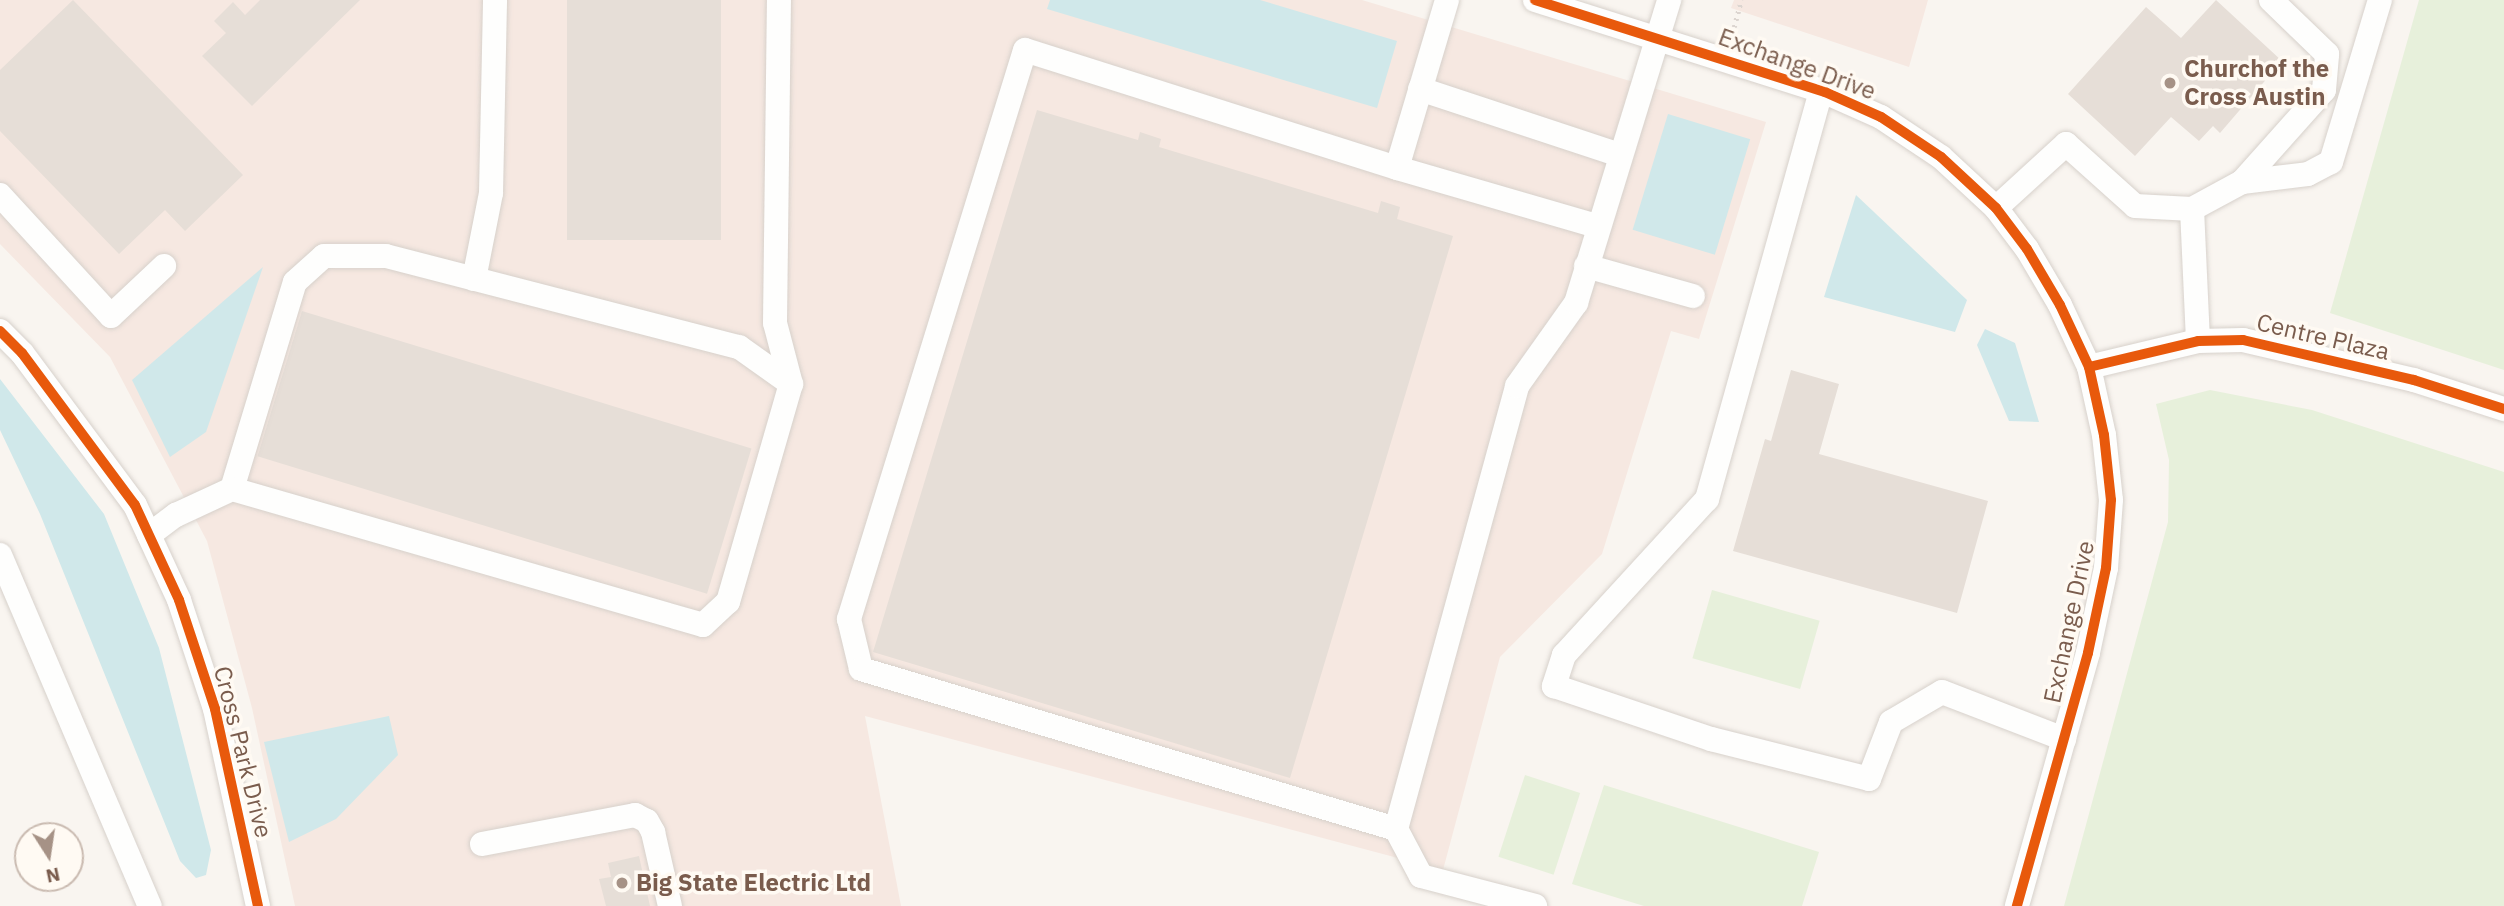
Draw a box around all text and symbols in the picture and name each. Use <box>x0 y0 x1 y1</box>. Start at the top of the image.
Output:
street label: Exchange Drive <box>1715 22 1879 106</box>
place label: Churchof the Cross Austin <box>2184 55 2329 111</box>
marker: Churchof the Cross Austin <box>2162 75 2178 91</box>
street label: Centre Plaza <box>2254 308 2392 366</box>
street label: Exchange Drive <box>2038 538 2100 706</box>
street label: Cross Park Drive <box>208 663 278 841</box>
north arrow <box>14 822 84 892</box>
text: N <box>44 862 62 889</box>
place label: Big State Electric Ltd <box>636 869 871 897</box>
marker: Big State Electric Ltd <box>614 875 630 891</box>

